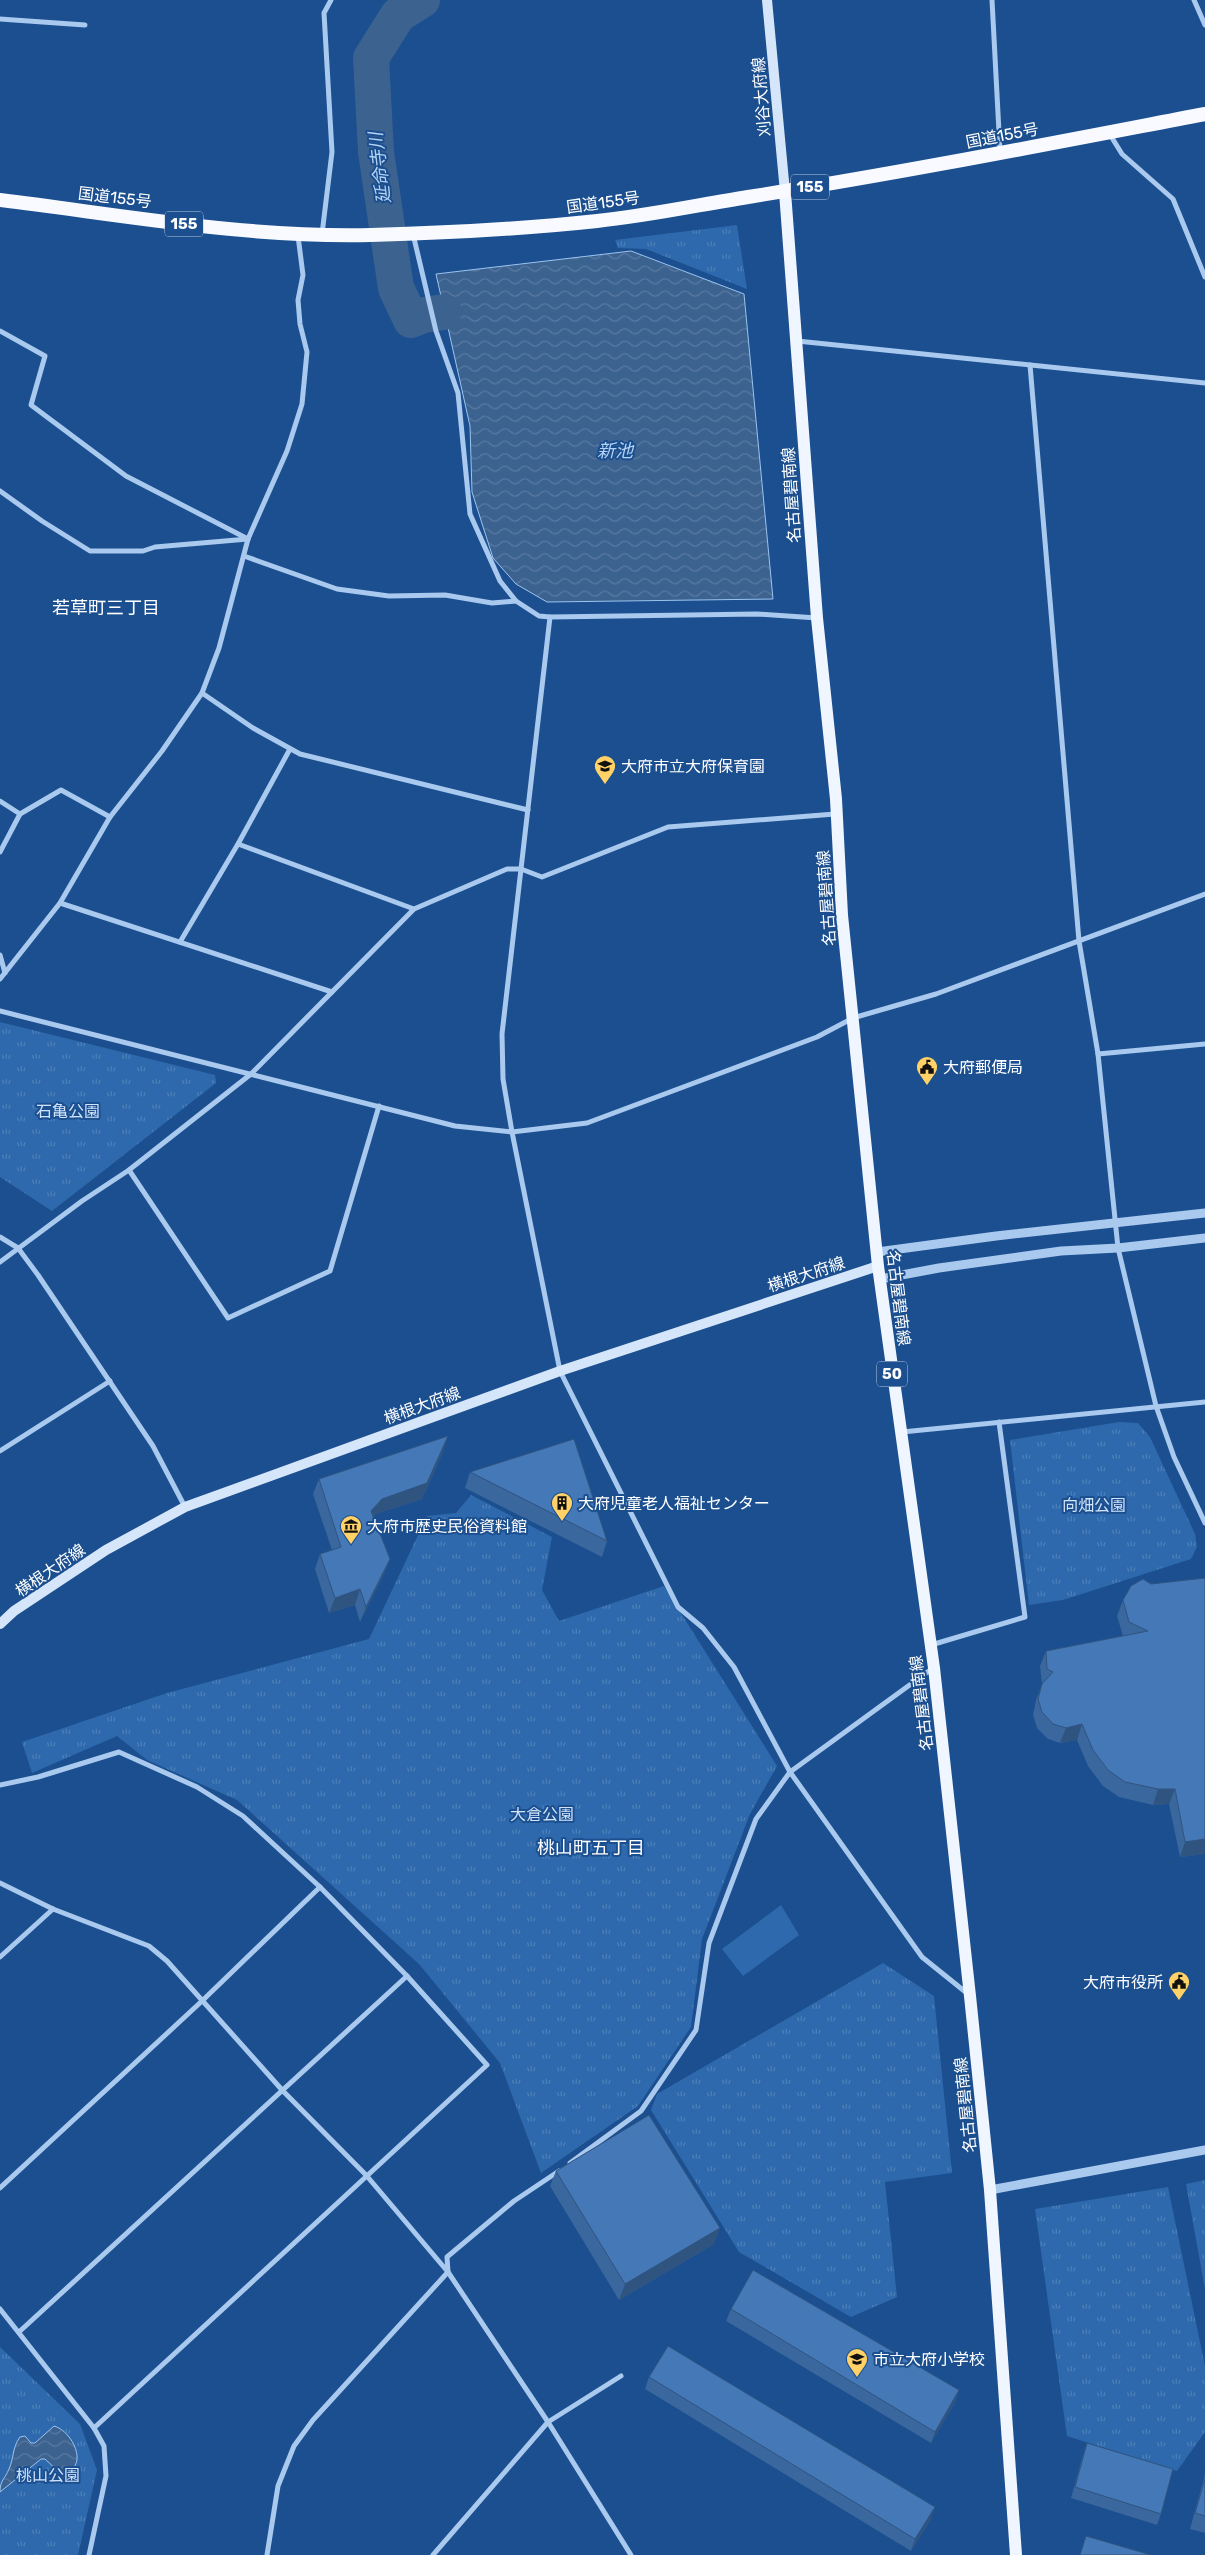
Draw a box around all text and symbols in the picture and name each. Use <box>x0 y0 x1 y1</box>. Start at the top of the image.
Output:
street label: 刈谷大府線 <box>749 56 774 138</box>
street label: 国道155号 <box>964 119 1040 152</box>
water label: 延命寺川 <box>364 129 395 205</box>
road number: 155 <box>791 174 829 200</box>
street label: 国道155号 <box>77 184 153 211</box>
street label: 国道155号 <box>565 188 641 217</box>
road number: 155 <box>165 212 203 236</box>
water label: 新池 <box>597 440 635 462</box>
street label: 名古屋碧南線 <box>779 446 804 544</box>
district label: 若草町三丁目 <box>52 597 160 619</box>
school or university icon: 大府市立大府保育園 <box>593 754 617 785</box>
place label: 大府市立大府保育園 <box>621 757 765 776</box>
street label: 名古屋碧南線 <box>814 849 839 947</box>
public building icon: 大府郵便局 <box>915 1055 939 1086</box>
place label: 大府郵便局 <box>943 1058 1023 1077</box>
park label: 石亀公園 <box>36 1102 100 1121</box>
street label: 名古屋碧南線 <box>883 1249 914 1347</box>
street label: 横根大府線 <box>765 1253 847 1296</box>
road number: 50 <box>877 1362 907 1386</box>
street label: 横根大府線 <box>381 1383 463 1428</box>
building icon: 大府児童老人福祉センター <box>550 1491 574 1522</box>
place label: 大府児童老人福祉センター <box>578 1494 770 1513</box>
park label: 向畑公園 <box>1062 1496 1126 1515</box>
museum icon: 大府市歴史民俗資料館 <box>339 1514 363 1545</box>
place label: 大府市歴史民俗資料館 <box>367 1517 527 1536</box>
street label: 横根大府線 <box>12 1540 89 1601</box>
street label: 名古屋碧南線 <box>906 1654 937 1752</box>
park label: 大倉公園 <box>510 1805 574 1824</box>
district label: 桃山町五丁目 <box>537 1837 645 1859</box>
public building icon: 大府市役所 <box>1167 1970 1191 2001</box>
place label: 大府市役所 <box>1083 1973 1163 1992</box>
street label: 名古屋碧南線 <box>951 2056 980 2154</box>
school or university icon: 市立大府小学校 <box>845 2347 869 2378</box>
place label: 市立大府小学校 <box>873 2350 985 2369</box>
park label: 桃山公園 <box>16 2466 80 2485</box>

